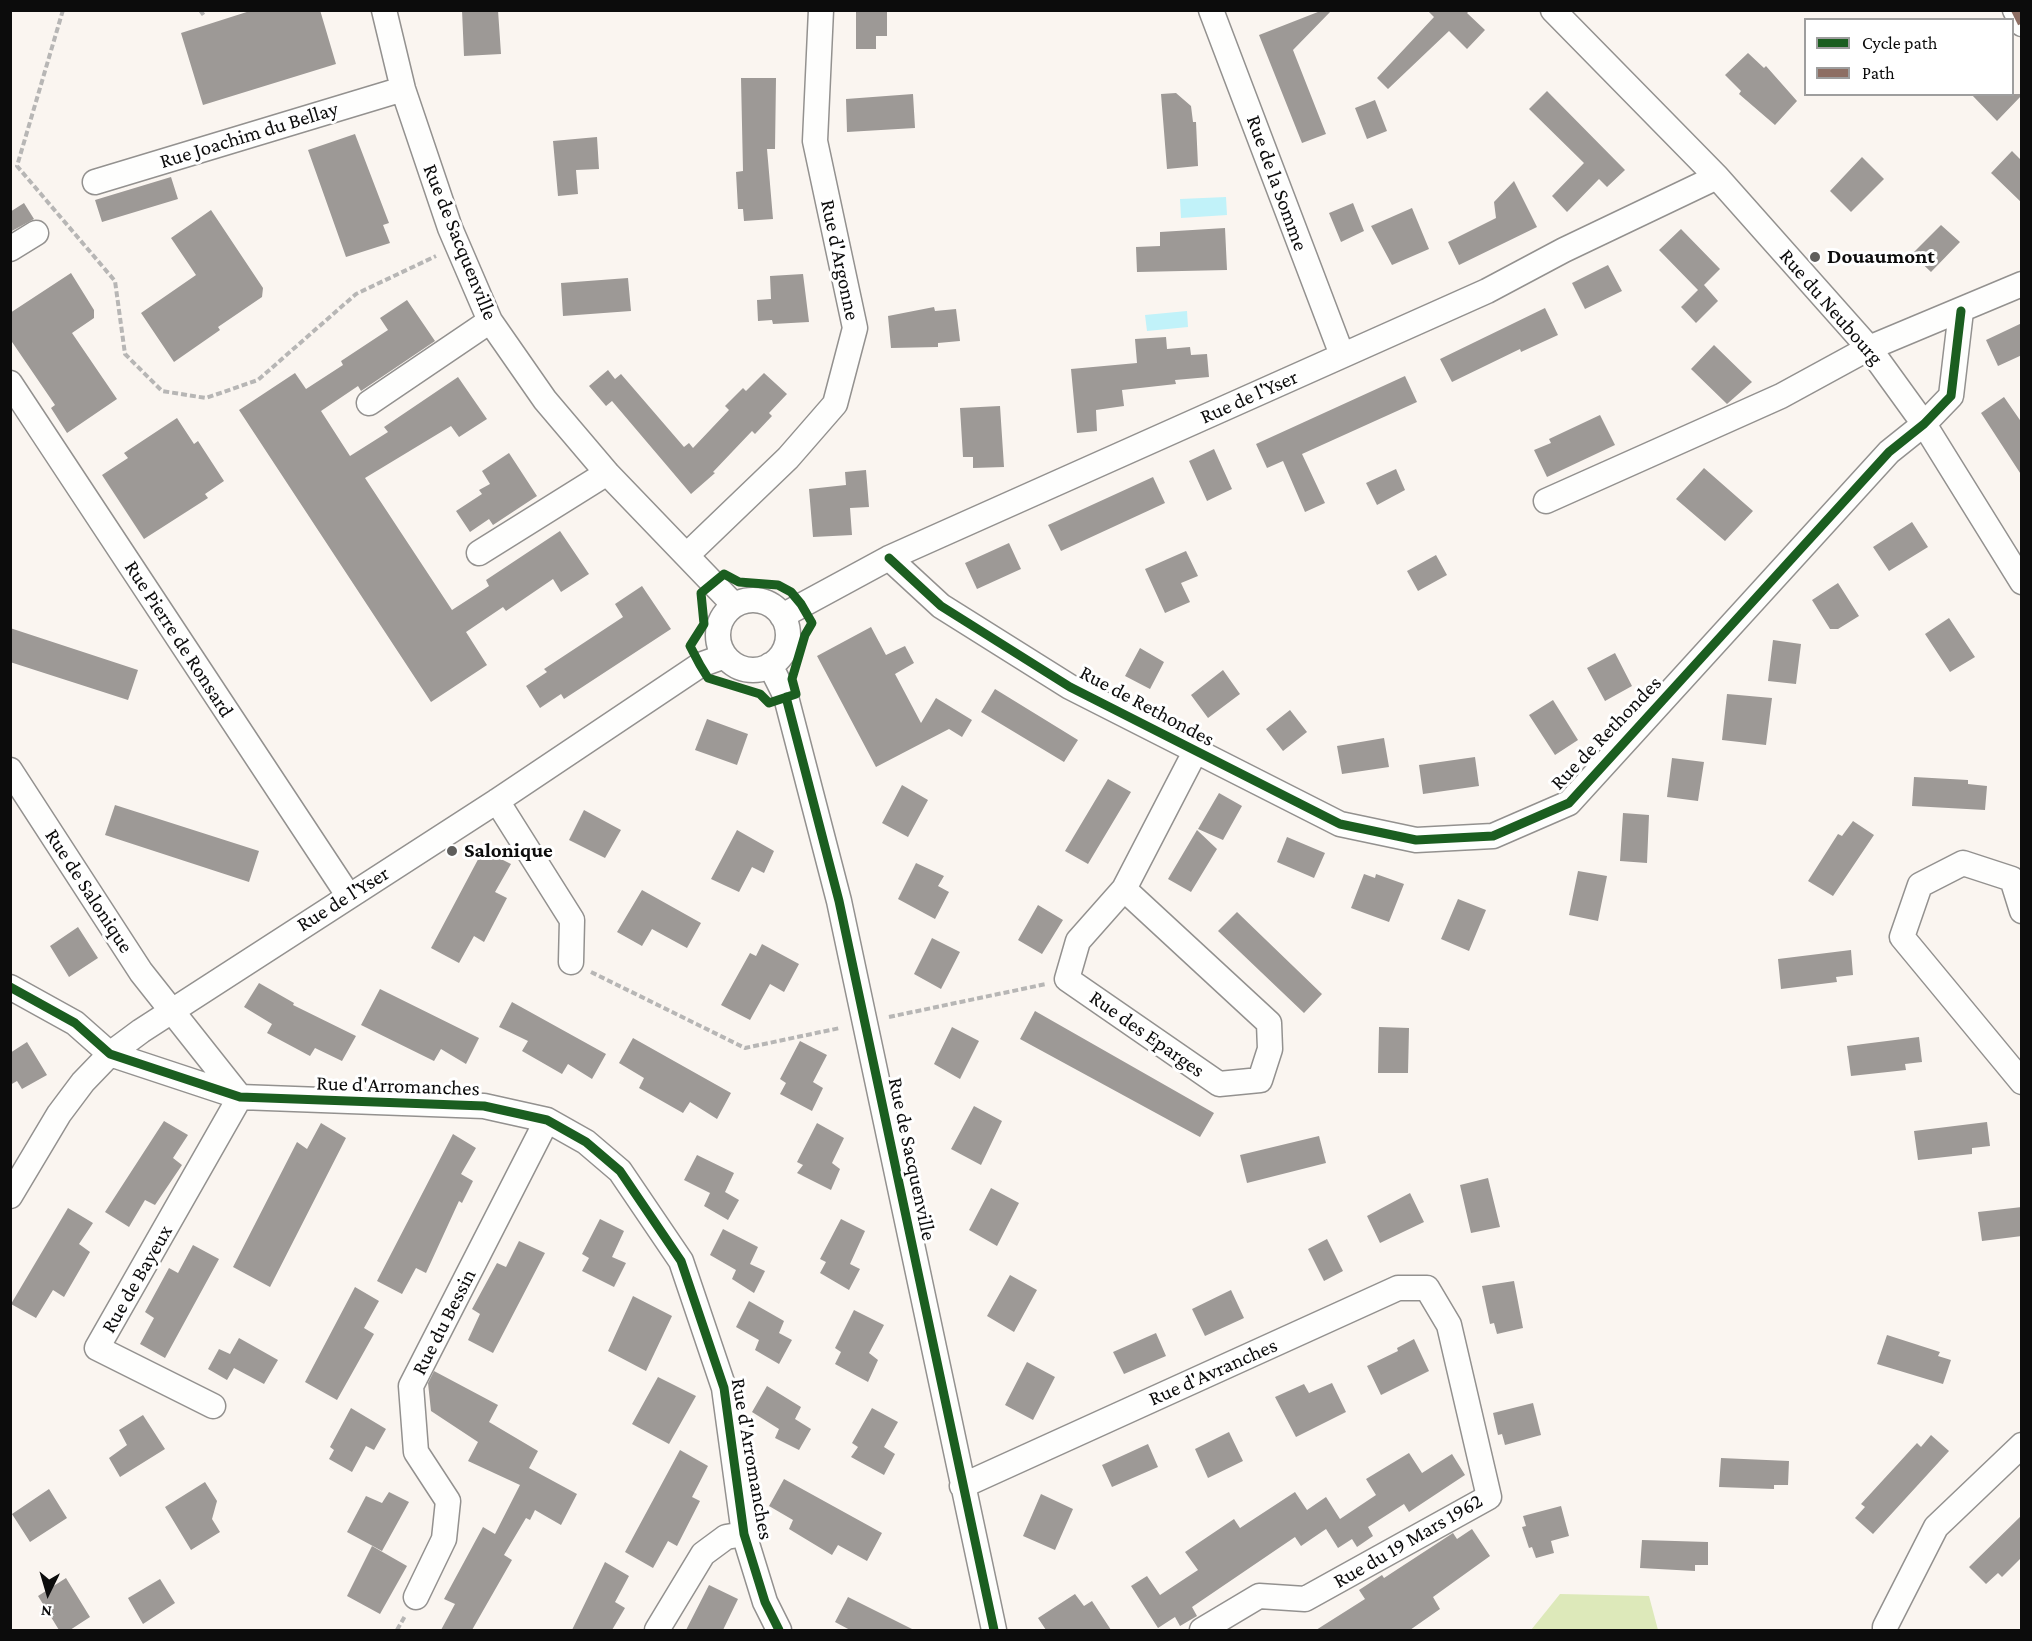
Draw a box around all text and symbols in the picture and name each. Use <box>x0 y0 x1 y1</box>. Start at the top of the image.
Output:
legend <box>1804 18 2014 96</box>
text: Cycle path <box>1862 33 1937 53</box>
text: Path <box>1862 63 1895 83</box>
street label: Rue Joachim du Bellay <box>157 96 341 174</box>
street label: Rue de la Somme <box>1241 112 1313 254</box>
street label: Rue de Sacquenville <box>417 160 503 324</box>
street label: Rue d'Argonne <box>815 197 865 323</box>
street label: Rue du Neubourg <box>1774 244 1888 370</box>
place label: Douaumont <box>1827 244 1935 270</box>
marker: Douaumont <box>1808 250 1822 264</box>
street label: Rue de l'Yser <box>1196 364 1302 430</box>
street label: Rue Pierre de Ronsard <box>119 556 239 722</box>
street label: Rue de Rethondes <box>1075 660 1219 752</box>
street label: Rue de Rethondes <box>1545 671 1667 795</box>
street label: Rue de Salonique <box>39 824 139 958</box>
place label: Salonique <box>464 838 553 864</box>
marker: Salonique <box>445 844 459 858</box>
street label: Rue de l'Yser <box>292 861 394 937</box>
street label: Rue des Eparges <box>1085 985 1209 1083</box>
street label: Rue d'Arromanches <box>316 1071 480 1101</box>
street label: Rue de Sacquenville <box>882 1075 942 1243</box>
street label: Rue de Bayeux <box>96 1220 178 1338</box>
street label: Rue du Bessin <box>406 1265 482 1379</box>
street label: Rue d'Avranches <box>1145 1332 1281 1412</box>
street label: Rue d'Arromanches <box>725 1376 779 1542</box>
street label: Rue du 19 Mars 1962 <box>1329 1488 1487 1594</box>
north arrow <box>18 1563 78 1623</box>
text: N <box>40 1602 53 1620</box>

